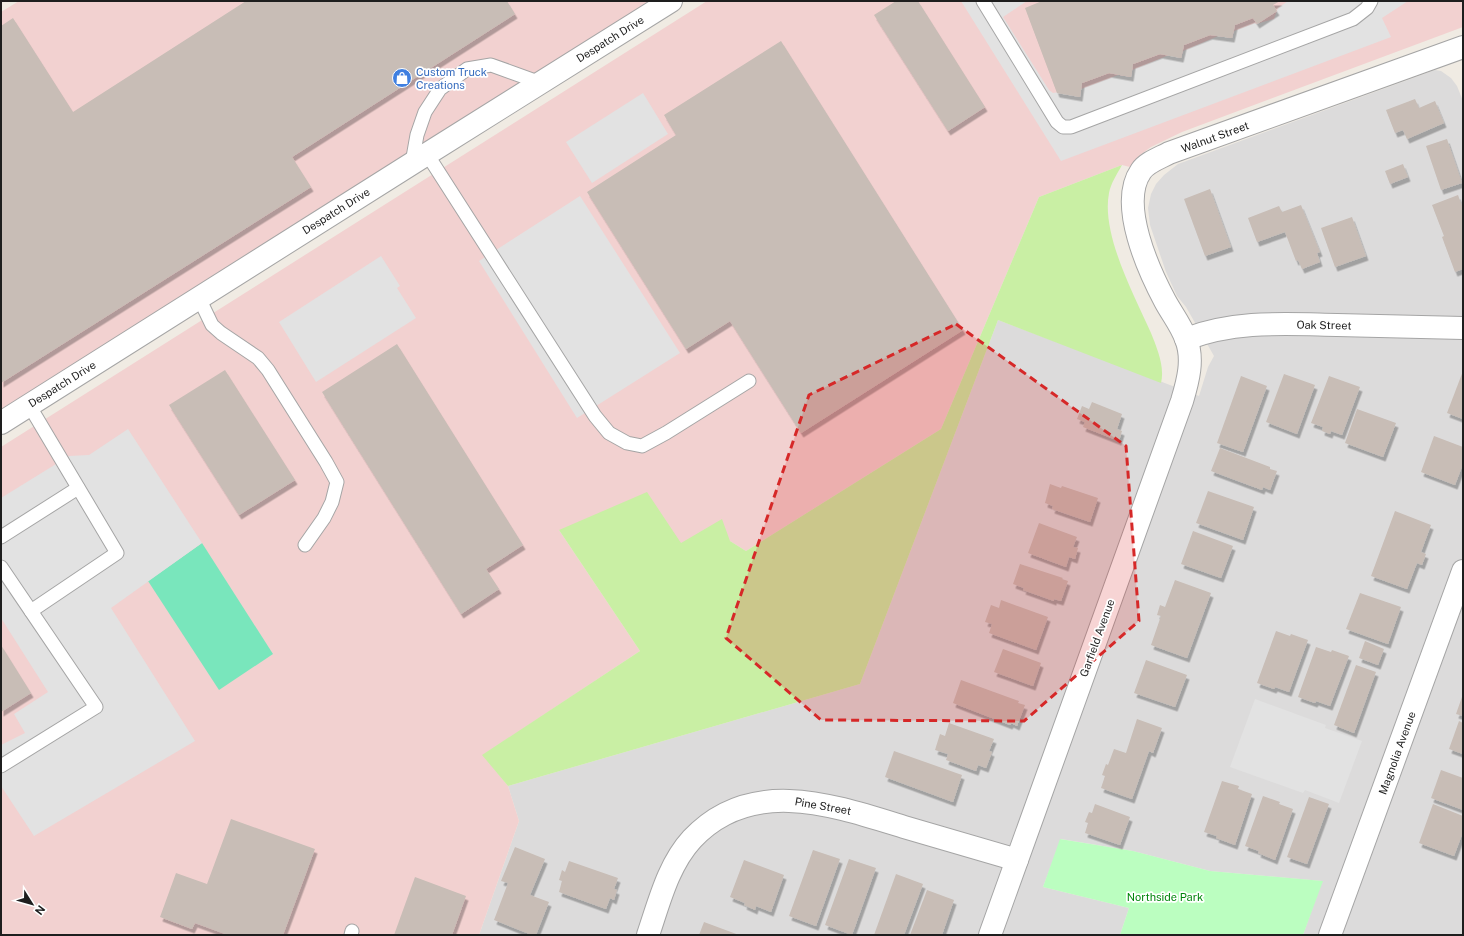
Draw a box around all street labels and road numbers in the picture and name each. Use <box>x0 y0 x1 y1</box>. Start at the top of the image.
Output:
street label: Despatch Drive <box>574 13 646 65</box>
street label: Walnut Street <box>1180 119 1250 155</box>
street label: Despatch Drive <box>300 185 372 237</box>
street label: Oak Street <box>1296 319 1352 331</box>
street label: Despatch Drive <box>26 358 98 410</box>
street label: Garfield Avenue <box>1077 598 1117 678</box>
street label: Magnolia Avenue <box>1376 710 1418 796</box>
street label: Pine Street <box>794 795 852 817</box>

